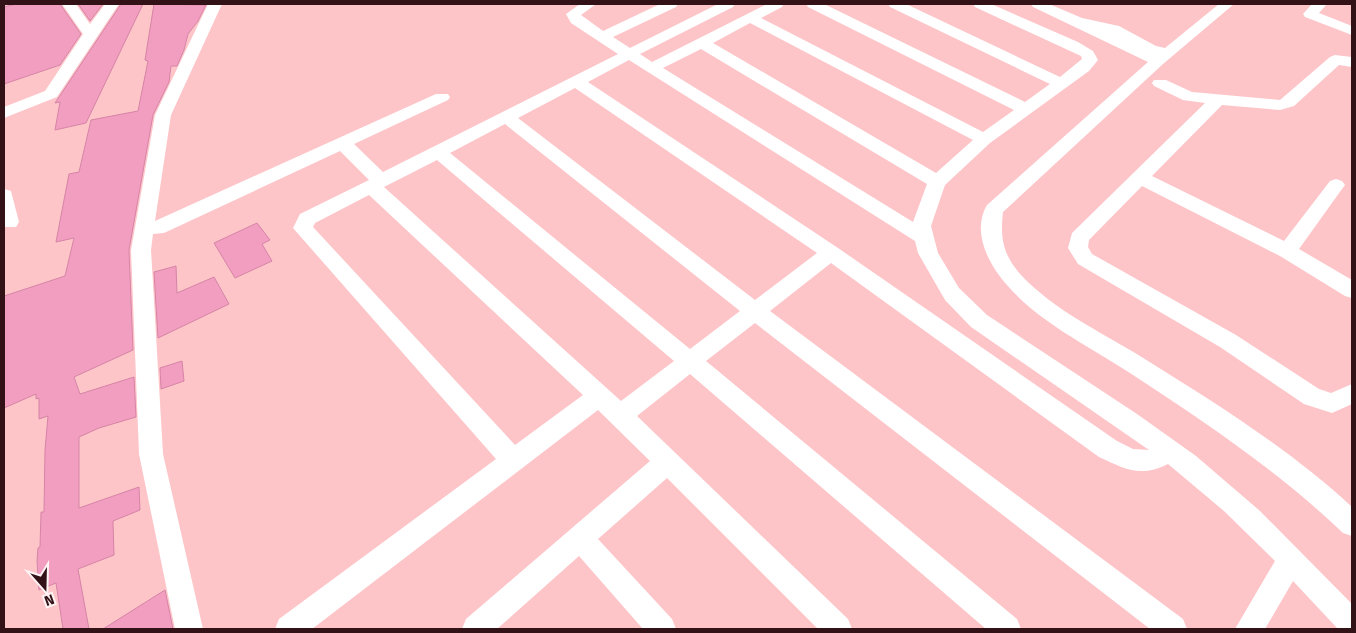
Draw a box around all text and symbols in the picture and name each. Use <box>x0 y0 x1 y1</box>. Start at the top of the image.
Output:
north arrow <box>20 563 70 613</box>
text: N <box>42 590 57 609</box>

